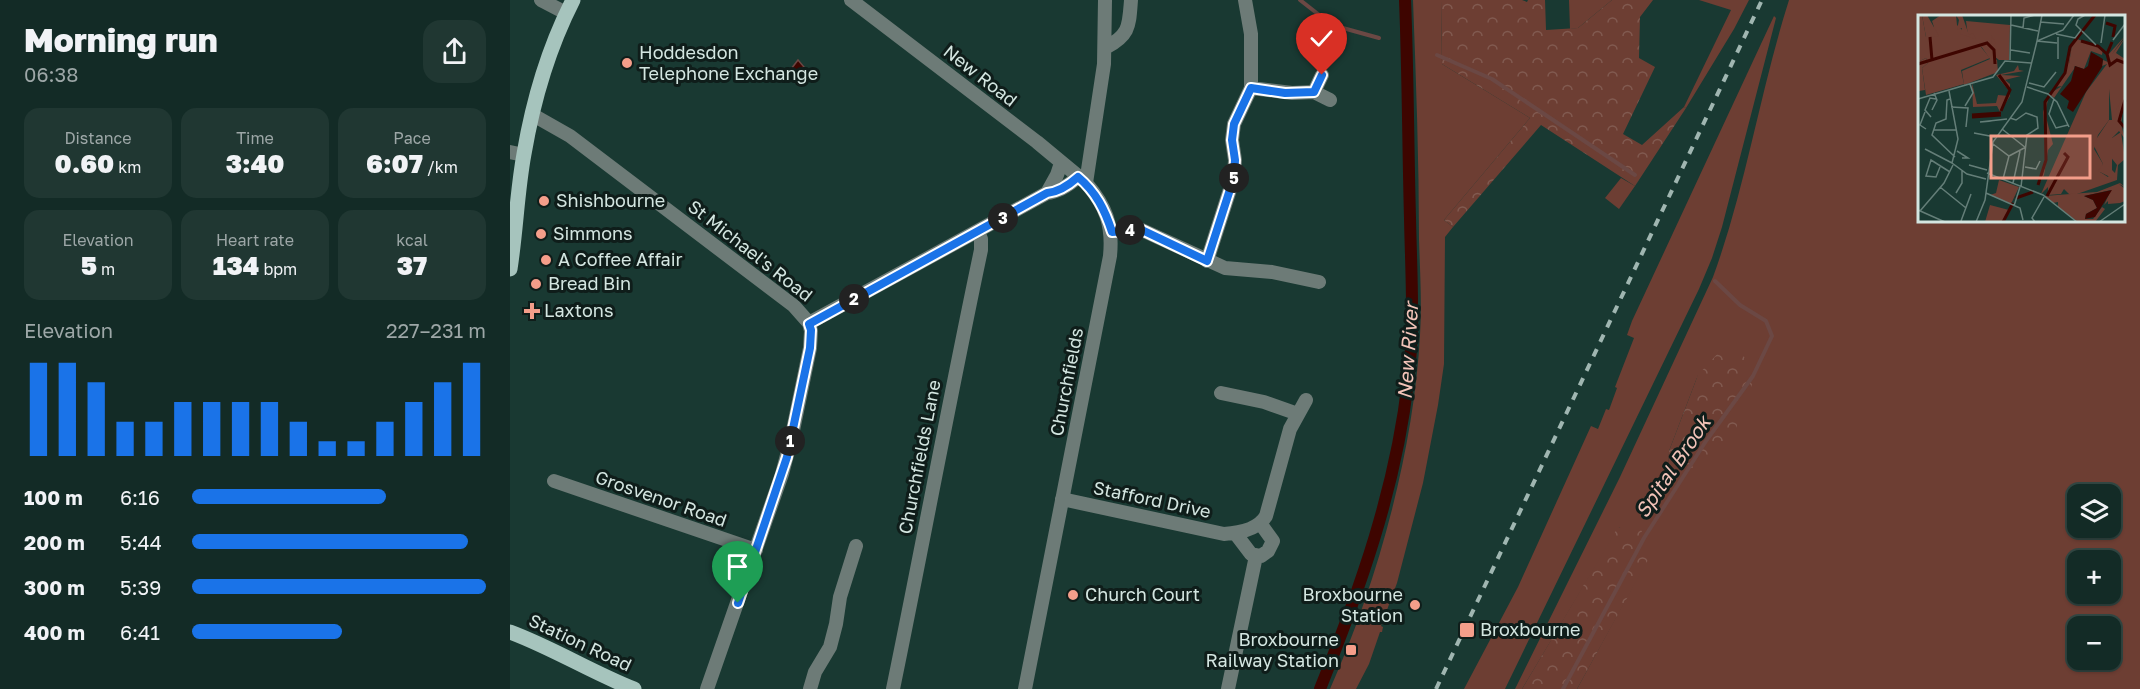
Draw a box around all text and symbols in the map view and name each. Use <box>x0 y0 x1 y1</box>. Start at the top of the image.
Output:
pin <box>1296 13 1347 75</box>
inset map <box>1918 15 2125 222</box>
text: Morning run <box>24 20 218 59</box>
button: share <box>423 20 486 83</box>
icon: check <box>1305 22 1338 55</box>
street label: New Road <box>940 40 1022 111</box>
place label: Hoddesdon Telephone Exchange <box>639 41 818 84</box>
marker: Hoddesdon Telephone Exchange <box>620 56 634 70</box>
text: 06:38 <box>24 62 78 86</box>
text: Distance <box>64 128 132 148</box>
text: Time <box>236 128 274 148</box>
text: Pace <box>393 128 431 148</box>
text: 0.60 <box>54 148 114 179</box>
text: 3:40 <box>226 148 284 179</box>
text: 6:07 <box>366 148 423 179</box>
text: km <box>114 157 142 177</box>
text: /km <box>423 157 458 177</box>
pin: 5 <box>1219 163 1249 193</box>
text: 5 <box>1229 168 1239 188</box>
place label: Shishbourne <box>556 189 665 211</box>
marker: Shishbourne <box>537 194 551 208</box>
street label: St Michael's Road <box>684 195 817 306</box>
pin: 3 <box>988 203 1018 233</box>
text: 3 <box>998 208 1008 228</box>
pin: 4 <box>1115 215 1145 245</box>
text: 4 <box>1125 220 1135 240</box>
place label: Simmons <box>553 222 633 244</box>
marker: Simmons <box>534 227 548 241</box>
text: Elevation <box>62 230 134 250</box>
text: Heart rate <box>216 230 294 250</box>
text: kcal <box>396 230 428 250</box>
place label: A Coffee Affair <box>558 248 683 270</box>
text: 5 <box>81 250 97 281</box>
text: 134 <box>213 250 259 281</box>
text: 37 <box>397 250 427 281</box>
marker: A Coffee Affair <box>539 253 553 267</box>
text: m <box>97 259 115 279</box>
text: bpm <box>259 259 297 279</box>
place label: Bread Bin <box>548 272 631 294</box>
marker: Bread Bin <box>529 277 543 291</box>
pin: 2 <box>839 284 869 314</box>
text: 2 <box>849 289 859 309</box>
place label: Laxtons <box>544 299 613 321</box>
water label: New River <box>1392 299 1423 400</box>
marker: Laxtons <box>525 304 539 318</box>
text: Elevation <box>24 318 113 342</box>
text: 227–231 m <box>386 318 486 342</box>
street label: Churchfields <box>1045 326 1087 438</box>
street label: Churchfields Lane <box>893 378 945 536</box>
water label: Spital Brook <box>1629 409 1716 522</box>
pin: 1 <box>775 426 805 456</box>
text: 1 <box>786 431 794 451</box>
street label: Grosvenor Road <box>593 465 730 531</box>
street label: Stafford Drive <box>1091 476 1213 522</box>
map controls <box>2067 484 2121 670</box>
button: layers <box>2067 484 2121 538</box>
text: 100 m <box>24 485 83 509</box>
text: 6:16 <box>120 485 160 509</box>
text: 200 m <box>24 530 85 554</box>
text: 5:44 <box>120 530 162 554</box>
pin <box>712 541 763 603</box>
icon: arrive <box>721 550 754 583</box>
button: + <box>2067 550 2121 604</box>
text: 300 m <box>24 575 85 599</box>
text: 5:39 <box>120 575 161 599</box>
place label: Church Court <box>1085 583 1200 605</box>
place label: Broxbourne Station <box>1302 583 1403 626</box>
marker: Church Court <box>1066 588 1080 602</box>
marker: Broxbourne Station <box>1408 598 1422 612</box>
street label: Station Road <box>526 609 635 675</box>
button: − <box>2067 616 2121 670</box>
place label: Broxbourne <box>1480 618 1581 640</box>
text: 400 m <box>24 620 85 644</box>
text: 6:41 <box>120 620 160 644</box>
marker: Broxbourne <box>1458 621 1476 639</box>
place label: Broxbourne Railway Station <box>1206 628 1339 671</box>
marker: Broxbourne Railway Station <box>1344 643 1358 657</box>

